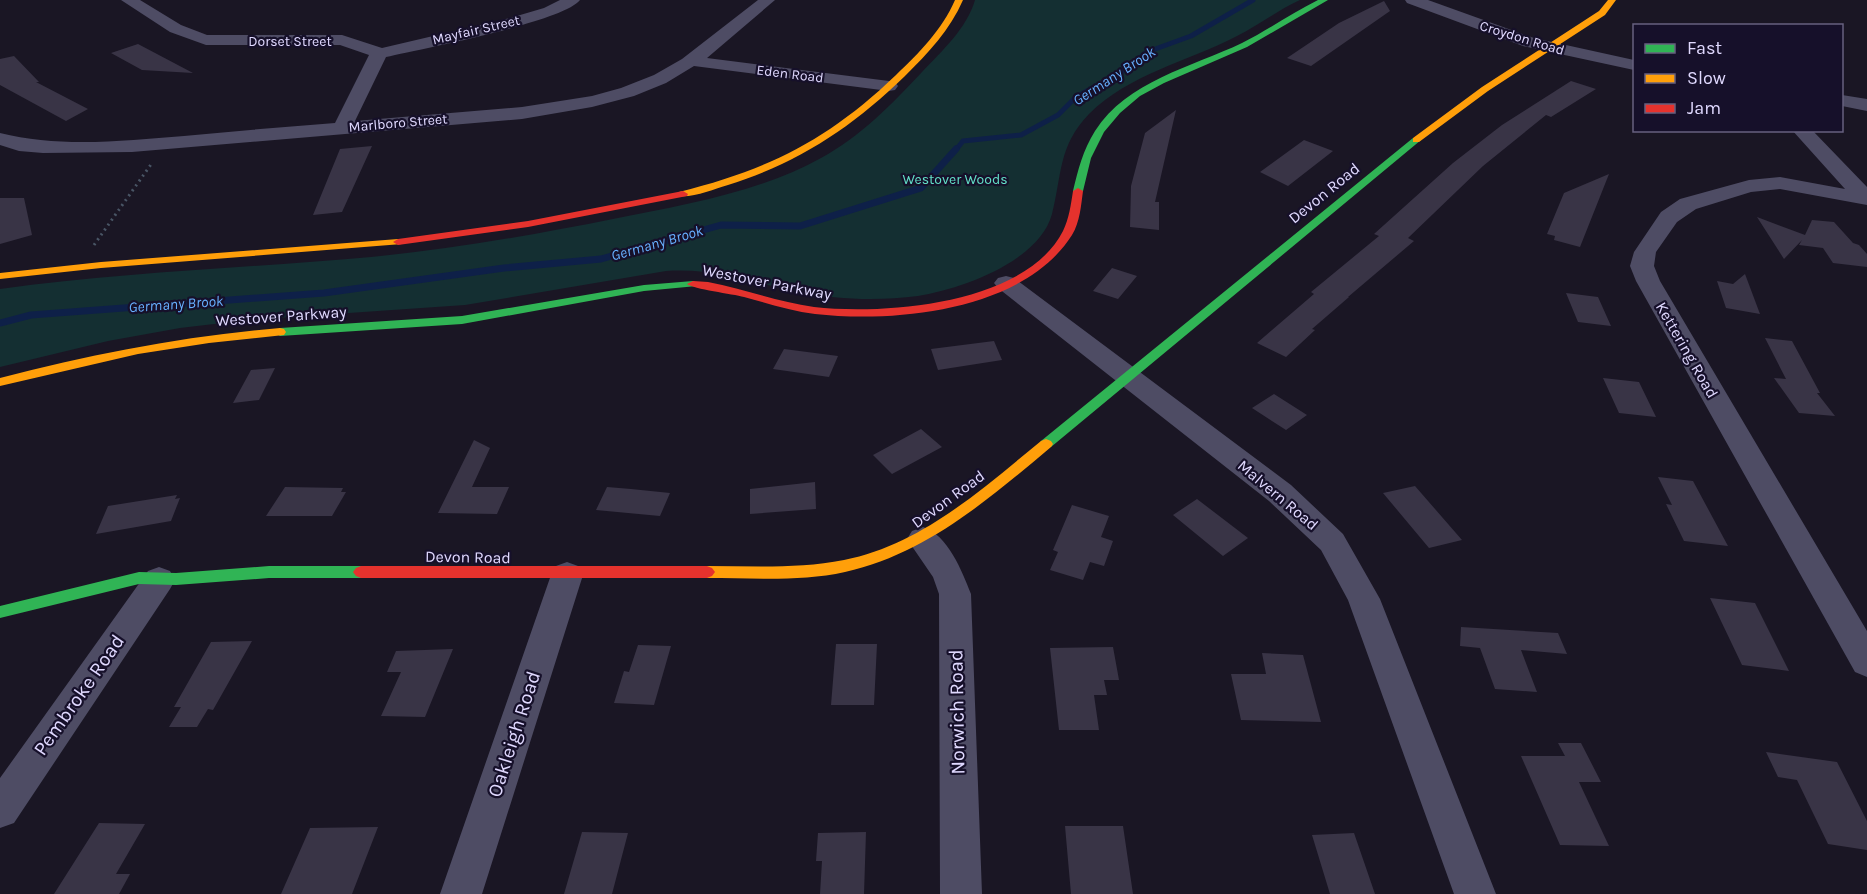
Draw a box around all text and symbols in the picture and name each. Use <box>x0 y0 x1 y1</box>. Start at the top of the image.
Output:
street label: Mayfair Street <box>430 12 522 48</box>
street label: Croydon Road <box>1478 17 1566 59</box>
legend <box>1633 24 1843 132</box>
street label: Dorset Street <box>248 33 332 50</box>
text: Fast <box>1687 37 1722 59</box>
water label: Germany Brook <box>1069 42 1159 109</box>
street label: Eden Road <box>756 61 824 87</box>
text: Slow <box>1687 67 1726 89</box>
text: Jam <box>1687 97 1721 119</box>
street label: Marlboro Street <box>348 110 448 136</box>
street label: Devon Road <box>1285 159 1363 227</box>
park label: Westover Woods <box>902 171 1008 188</box>
water label: Germany Brook <box>609 221 705 265</box>
street label: Westover Parkway <box>701 260 834 304</box>
water label: Germany Brook <box>128 292 224 316</box>
street label: Kettering Road <box>1652 298 1722 402</box>
street label: Westover Parkway <box>215 302 348 330</box>
street label: Malvern Road <box>1234 456 1322 534</box>
street label: Devon Road <box>908 466 988 532</box>
street label: Devon Road <box>425 547 511 567</box>
street label: Pembroke Road <box>29 630 129 760</box>
street label: Norwich Road <box>944 649 970 775</box>
street label: Oakleigh Road <box>483 668 545 800</box>

